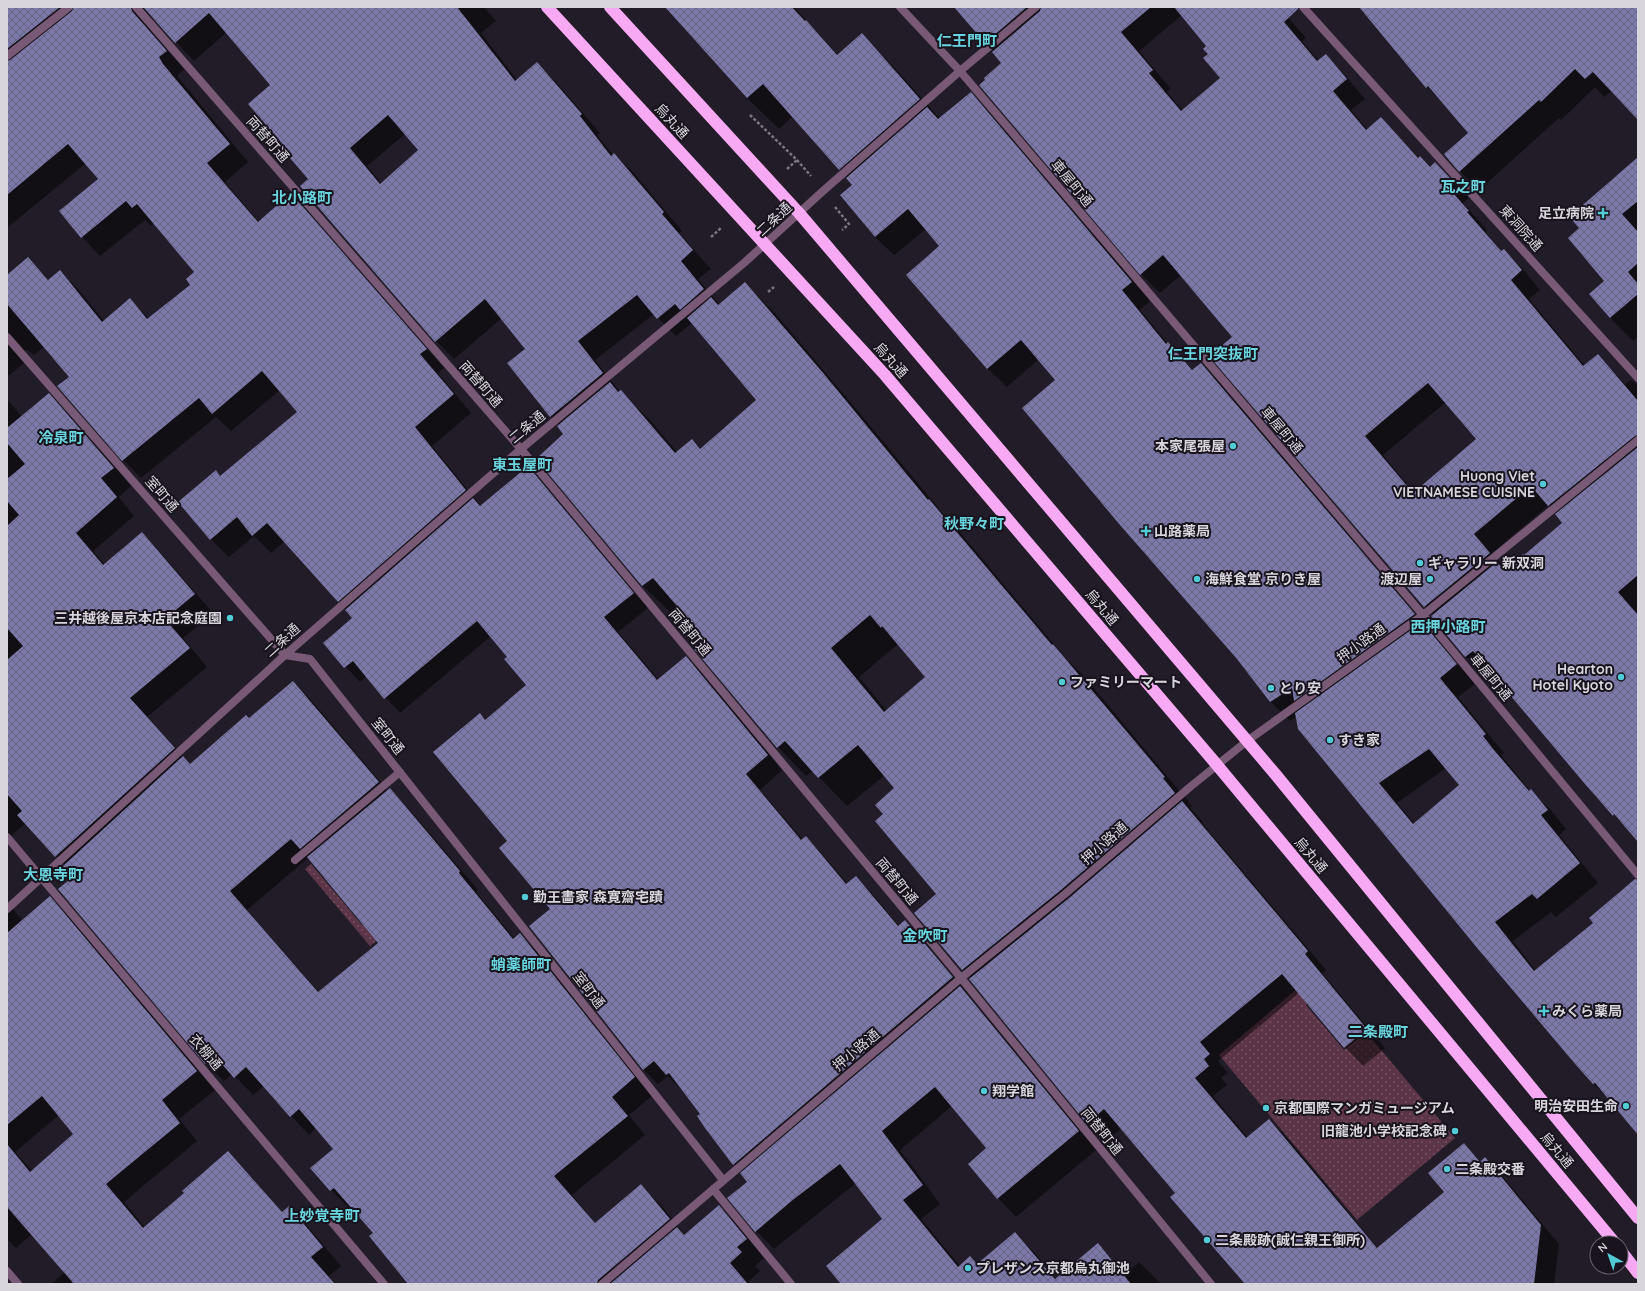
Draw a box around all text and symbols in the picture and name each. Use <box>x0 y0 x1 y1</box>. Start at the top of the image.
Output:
district label: 仁王門町 <box>937 31 997 50</box>
street label: 烏丸通 <box>651 100 693 142</box>
street label: 両替町通 <box>243 112 293 166</box>
street label: 車屋町通 <box>1047 156 1097 210</box>
district label: 瓦之町 <box>1440 177 1486 196</box>
district label: 北小路町 <box>272 188 332 207</box>
street label: 二条通 <box>753 198 795 240</box>
street label: 東洞院通 <box>1496 201 1546 255</box>
place label: 足立病院 <box>1538 204 1594 222</box>
marker: 足立病院 <box>1597 207 1609 219</box>
street label: 烏丸通 <box>870 338 912 382</box>
district label: 仁王門突抜町 <box>1168 344 1258 363</box>
street label: 両替町通 <box>456 357 506 411</box>
street label: 車屋町通 <box>1257 403 1307 457</box>
street label: 二条通 <box>505 407 549 447</box>
district label: 冷泉町 <box>38 428 84 447</box>
place label: 本家尾張屋 <box>1155 437 1225 455</box>
marker: 本家尾張屋 <box>1228 441 1238 451</box>
district label: 東玉屋町 <box>492 455 552 474</box>
place label: Huong Viet VIETNAMESE CUISINE <box>1393 467 1535 501</box>
street label: 室町通 <box>141 472 183 516</box>
marker: Huong Viet VIETNAMESE CUISINE <box>1538 479 1548 489</box>
district label: 秋野々町 <box>944 514 1004 533</box>
place label: 山路薬局 <box>1154 522 1210 540</box>
marker: 山路薬局 <box>1141 526 1151 536</box>
place label: ギャラリー 新双洞 <box>1428 554 1544 572</box>
marker: ギャラリー 新双洞 <box>1415 558 1425 568</box>
place label: 海鮮食堂 京りき屋 <box>1205 570 1321 588</box>
place label: 渡辺屋 <box>1380 570 1422 588</box>
marker: 海鮮食堂 京りき屋 <box>1192 574 1202 584</box>
marker: 渡辺屋 <box>1425 574 1435 584</box>
street label: 烏丸通 <box>1082 585 1122 629</box>
street label: 両替町通 <box>665 605 715 659</box>
place label: 三井越後屋京本店記念庭園 <box>54 609 222 627</box>
marker: 三井越後屋京本店記念庭園 <box>225 613 235 623</box>
district label: 西押小路町 <box>1410 617 1486 636</box>
street label: 二条通 <box>260 619 304 661</box>
street label: 押小路通 <box>1333 619 1389 667</box>
street label: 車屋町通 <box>1466 650 1516 704</box>
place label: Hearton Hotel Kyoto <box>1532 660 1613 694</box>
marker: Hearton Hotel Kyoto <box>1616 672 1626 682</box>
place label: ファミリーマート <box>1070 673 1182 691</box>
marker: ファミリーマート <box>1057 677 1067 687</box>
place label: とり安 <box>1279 679 1321 697</box>
marker: とり安 <box>1266 683 1276 693</box>
street label: 室町通 <box>368 714 408 758</box>
place label: すき家 <box>1338 731 1380 749</box>
marker: すき家 <box>1325 735 1335 745</box>
street label: 押小路通 <box>1077 818 1131 868</box>
street label: 烏丸通 <box>1291 833 1331 877</box>
street label: 両替町通 <box>872 854 922 908</box>
district label: 大恩寺町 <box>23 865 83 884</box>
place label: 勤王畵家 森寛齋宅蹟 <box>533 888 663 906</box>
marker: 勤王畵家 森寛齋宅蹟 <box>520 892 530 902</box>
district label: 金吹町 <box>902 926 948 945</box>
district label: 蛸薬師町 <box>491 955 551 974</box>
street label: 室町通 <box>569 968 609 1012</box>
place label: みくら薬局 <box>1552 1002 1622 1020</box>
marker: みくら薬局 <box>1539 1006 1549 1016</box>
district label: 二条殿町 <box>1348 1022 1408 1041</box>
street label: 押小路通 <box>829 1025 883 1075</box>
street label: 衣棚通 <box>186 1030 226 1074</box>
place label: 翔学館 <box>992 1082 1034 1100</box>
marker: 翔学館 <box>979 1086 989 1096</box>
place label: 明治安田生命 <box>1534 1097 1618 1115</box>
place label: 京都国際マンガミュージアム <box>1274 1099 1455 1117</box>
marker: 明治安田生命 <box>1621 1101 1631 1111</box>
marker: 京都国際マンガミュージアム <box>1261 1103 1271 1113</box>
street label: 両替町通 <box>1077 1104 1127 1158</box>
place label: 旧龍池小学校記念碑 <box>1321 1122 1447 1140</box>
marker: 旧龍池小学校記念碑 <box>1450 1126 1460 1136</box>
street label: 烏丸通 <box>1537 1128 1577 1172</box>
place label: 二条殿交番 <box>1455 1160 1525 1178</box>
marker: 二条殿交番 <box>1442 1164 1452 1174</box>
district label: 上妙覚寺町 <box>284 1206 360 1225</box>
place label: 二条殿跡(誠仁親王御所) <box>1215 1231 1365 1249</box>
marker: 二条殿跡(誠仁親王御所) <box>1202 1235 1212 1245</box>
north arrow <box>1589 1235 1629 1275</box>
text: N <box>1595 1239 1610 1255</box>
place label: プレザンス京都烏丸御池 <box>976 1259 1130 1277</box>
marker: プレザンス京都烏丸御池 <box>963 1263 973 1273</box>

